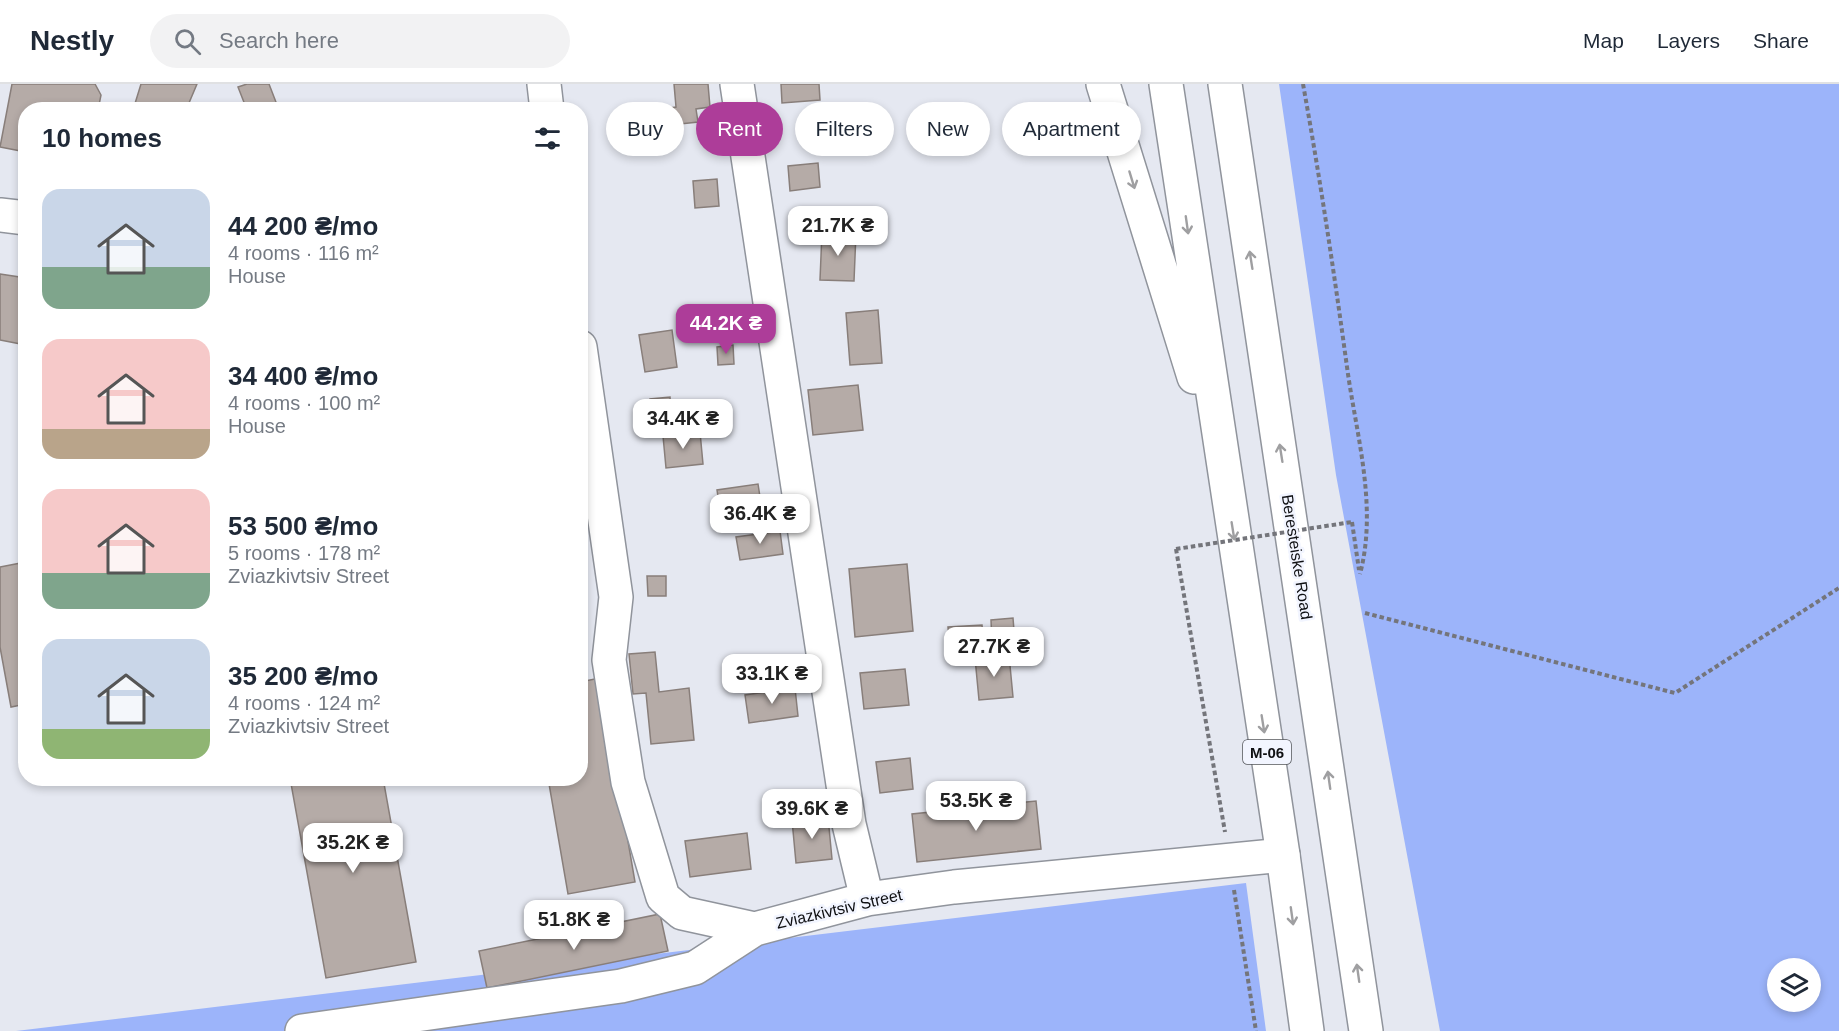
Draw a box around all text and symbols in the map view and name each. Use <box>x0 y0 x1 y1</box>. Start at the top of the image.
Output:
search box <box>150 14 570 68</box>
text: Nestly <box>30 25 114 56</box>
icon: search <box>171 25 204 58</box>
text: Search here <box>219 28 339 53</box>
text: Map <box>1583 29 1624 52</box>
text: Layers <box>1657 29 1720 52</box>
text: Share <box>1753 29 1809 52</box>
chip: Buy <box>606 102 684 156</box>
chip: Rent <box>696 102 783 156</box>
chip: Filters <box>795 102 894 156</box>
chip: New <box>906 102 990 156</box>
chip: Apartment <box>1002 102 1141 156</box>
icon: filters <box>531 122 564 155</box>
text: 10 homes <box>42 123 162 153</box>
one-way arrow <box>1127 170 1138 189</box>
pin: 21.7K ₴ <box>783 206 893 257</box>
text: 44 200 ₴/mo <box>228 211 378 241</box>
icon: home <box>90 213 162 285</box>
text: 21.7K ₴ <box>802 214 874 236</box>
one-way arrow <box>1182 215 1193 234</box>
text: 4 rooms · 116 m² <box>228 242 379 264</box>
one-way arrow <box>1246 251 1257 271</box>
text: House <box>228 265 286 287</box>
pin: 44.2K ₴ <box>671 304 781 355</box>
text: 44.2K ₴ <box>690 312 762 334</box>
text: 34 400 ₴/mo <box>228 361 378 391</box>
icon: home <box>90 363 162 435</box>
text: 4 rooms · 100 m² <box>228 392 380 414</box>
pin: 34.4K ₴ <box>628 399 738 450</box>
text: 34.4K ₴ <box>647 407 719 429</box>
text: House <box>228 415 286 437</box>
one-way arrow <box>1275 444 1286 464</box>
street label: Beresteiske Road <box>1279 493 1315 621</box>
pin: 36.4K ₴ <box>705 494 815 545</box>
text: 36.4K ₴ <box>724 502 796 524</box>
text: 53 500 ₴/mo <box>228 511 378 541</box>
icon: home <box>90 513 162 585</box>
one-way arrow <box>1227 521 1238 540</box>
text: 5 rooms · 178 m² <box>228 542 380 564</box>
text: Zviazkivtsiv Street <box>228 565 389 587</box>
pin: 27.7K ₴ <box>939 627 1049 678</box>
text: 27.7K ₴ <box>958 635 1030 657</box>
pin: 33.1K ₴ <box>717 654 827 705</box>
text: 35 200 ₴/mo <box>228 661 378 691</box>
text: 33.1K ₴ <box>736 662 808 684</box>
icon: home <box>90 663 162 735</box>
text: 4 rooms · 124 m² <box>228 692 380 714</box>
one-way arrow <box>1257 713 1268 733</box>
text: Zviazkivtsiv Street <box>228 715 389 737</box>
road number: М-06 <box>1243 740 1291 764</box>
one-way arrow <box>1324 771 1335 791</box>
pin: 53.5K ₴ <box>921 781 1031 832</box>
pin: 39.6K ₴ <box>757 789 867 840</box>
text: 53.5K ₴ <box>940 789 1012 811</box>
text: 39.6K ₴ <box>776 797 848 819</box>
pin: 35.2K ₴ <box>298 823 408 874</box>
text: 35.2K ₴ <box>317 831 389 853</box>
street label: Zviazkivtsiv Street <box>774 886 904 932</box>
pin: 51.8K ₴ <box>519 900 629 951</box>
one-way arrow <box>1286 906 1297 926</box>
text: 51.8K ₴ <box>538 908 610 930</box>
map controls <box>1767 958 1821 1012</box>
button: layers <box>1767 958 1821 1012</box>
one-way arrow <box>1352 964 1363 984</box>

